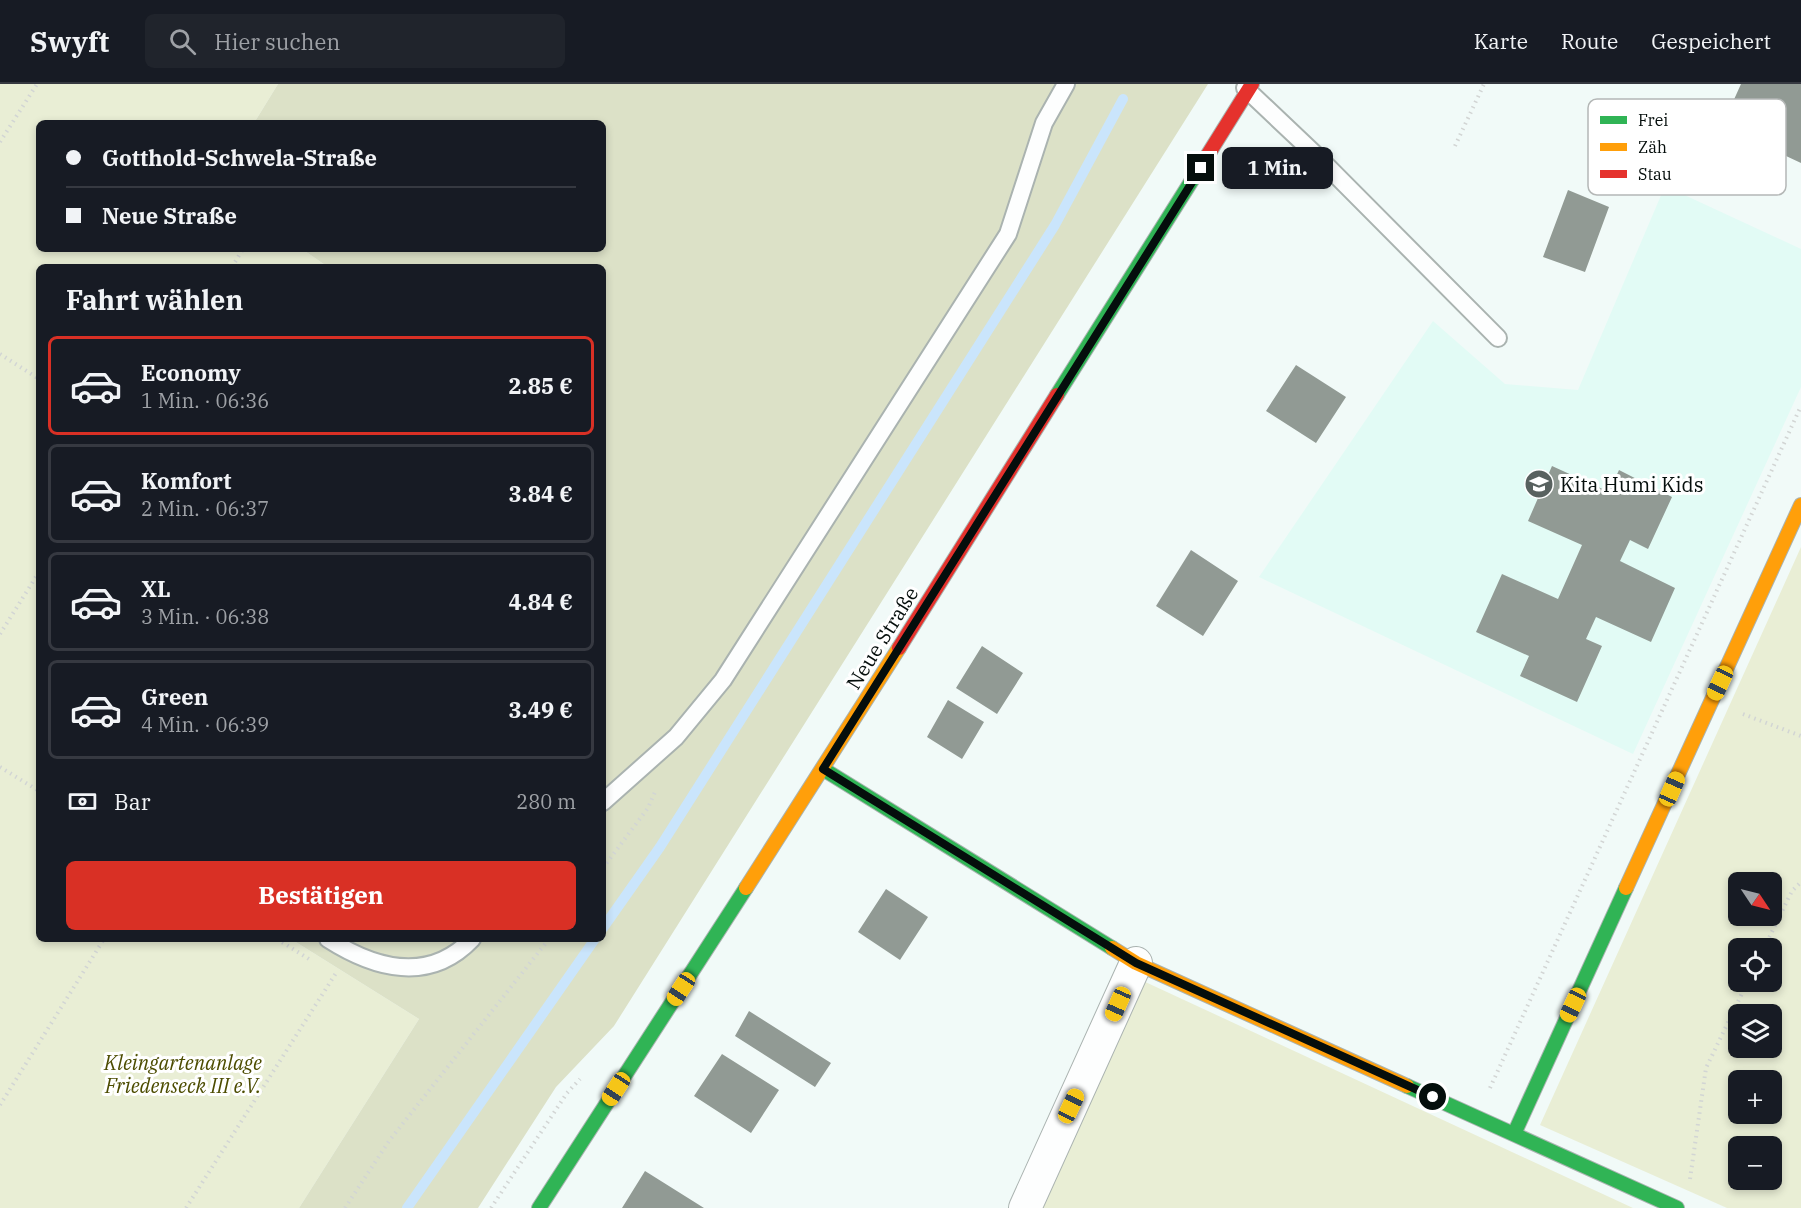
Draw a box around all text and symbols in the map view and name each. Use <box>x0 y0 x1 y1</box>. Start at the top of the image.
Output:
search box <box>145 14 565 68</box>
text: Swyft <box>30 23 109 60</box>
icon: search <box>166 25 199 58</box>
text: Hier suchen <box>214 27 340 56</box>
text: Karte <box>1474 27 1528 55</box>
text: Route <box>1561 27 1618 55</box>
text: Gespeichert <box>1651 27 1771 55</box>
legend <box>1588 99 1786 195</box>
text: Frei <box>1638 110 1668 130</box>
text: Zäh <box>1638 137 1667 157</box>
text: Gotthold-Schwela-Straße <box>102 143 377 172</box>
callout: 1 Min. <box>1222 147 1333 189</box>
route end <box>1187 154 1214 181</box>
text: 1 Min. <box>1247 154 1308 181</box>
text: Stau <box>1638 164 1672 184</box>
text: Neue Straße <box>102 201 237 230</box>
text: Fahrt wählen <box>66 282 243 317</box>
text: Economy <box>141 358 241 387</box>
icon: car <box>69 359 123 413</box>
text: 2.85 € <box>508 371 573 400</box>
text: 1 Min. · 06:36 <box>141 387 269 414</box>
text: Komfort <box>141 466 231 495</box>
icon: car <box>69 467 123 521</box>
school or university icon: Kita Humi Kids <box>1523 468 1555 500</box>
place label: Kita Humi Kids <box>1560 471 1704 498</box>
text: 3.84 € <box>508 479 573 508</box>
text: 2 Min. · 06:37 <box>141 495 269 522</box>
text: XL <box>141 574 171 603</box>
icon: car <box>69 575 123 629</box>
street label: Neue Straße <box>840 582 924 694</box>
text: 4.84 € <box>508 587 573 616</box>
text: 3 Min. · 06:38 <box>141 603 269 630</box>
car <box>1704 663 1736 703</box>
text: Green <box>141 682 208 711</box>
icon: car <box>69 683 123 737</box>
text: 3.49 € <box>508 695 573 724</box>
text: 4 Min. · 06:39 <box>141 711 269 738</box>
car <box>1656 769 1688 809</box>
icon: cash <box>66 785 99 818</box>
text: Bar <box>114 787 151 816</box>
text: 280 m <box>516 788 576 815</box>
button: Bestätigen <box>66 861 576 930</box>
north arrow <box>1728 872 1782 926</box>
map controls <box>1728 872 1782 1190</box>
button: locate <box>1728 938 1782 992</box>
car <box>664 969 698 1009</box>
car <box>1102 984 1134 1024</box>
car <box>1557 985 1589 1025</box>
button: layers <box>1728 1004 1782 1058</box>
park label: Kleingartenanlage Friedenseck III e.V. <box>103 1049 262 1099</box>
car <box>599 1069 633 1109</box>
button: + <box>1728 1070 1782 1124</box>
route start <box>1419 1083 1446 1110</box>
car <box>1055 1086 1087 1126</box>
button: − <box>1728 1136 1782 1190</box>

